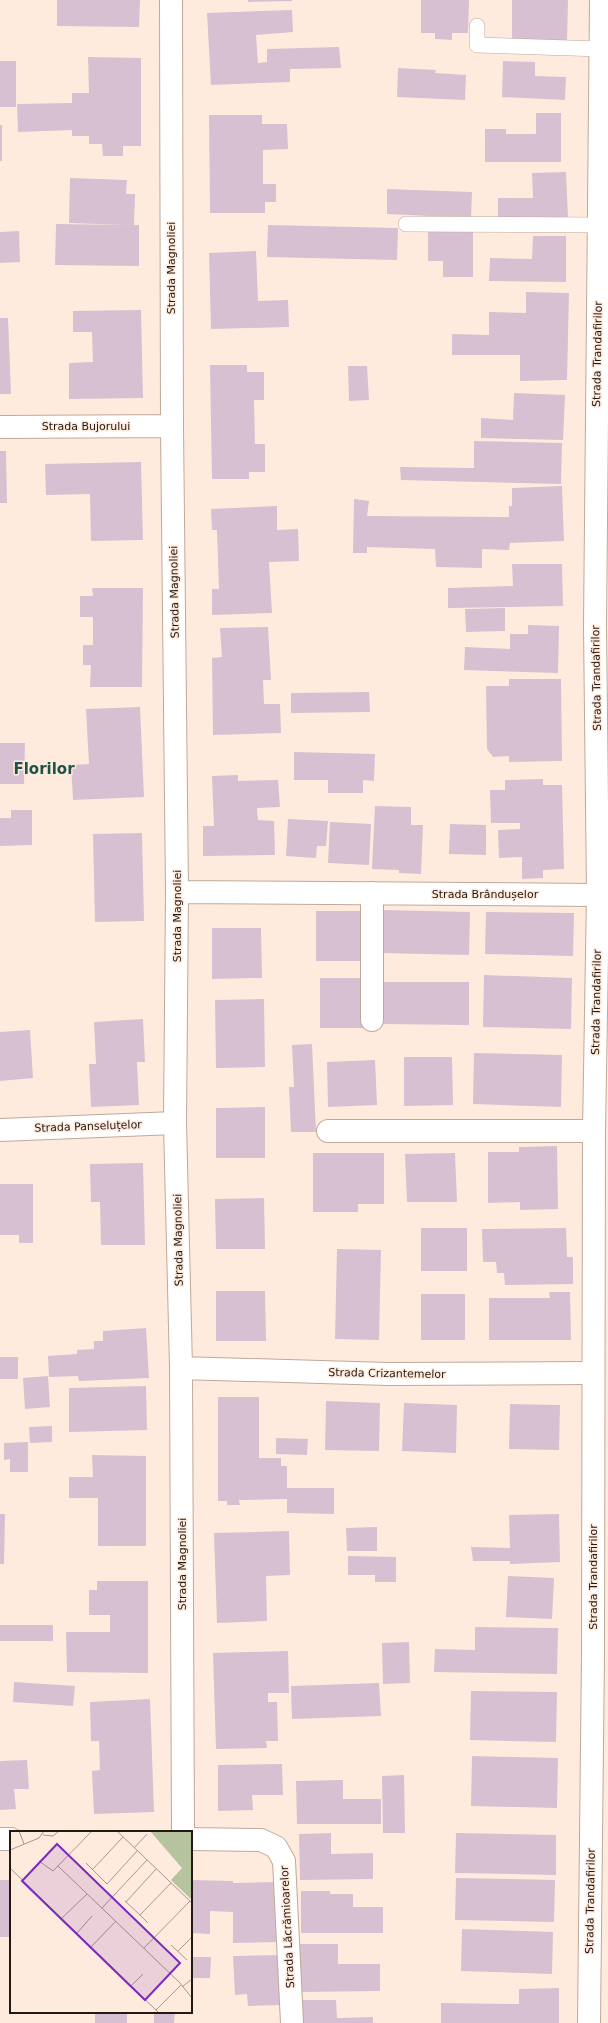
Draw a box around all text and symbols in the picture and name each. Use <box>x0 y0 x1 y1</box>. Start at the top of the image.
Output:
street label: Strada Magnoliei <box>165 222 178 314</box>
street label: Strada Trandafirilor <box>590 301 605 407</box>
street label: Strada Bujorului <box>42 420 130 433</box>
street label: Strada Magnoliei <box>167 546 182 638</box>
street label: Strada Trandafirilor <box>589 625 604 731</box>
district label: Florilor <box>13 760 75 778</box>
street label: Strada Magnoliei <box>171 870 184 962</box>
street label: Strada Brândușelor <box>432 888 539 901</box>
street label: Strada Trandafirilor <box>589 949 604 1055</box>
street label: Strada Panseluțelor <box>34 1118 142 1135</box>
street label: Strada Magnoliei <box>171 1194 186 1286</box>
street label: Strada Crizantemelor <box>328 1366 446 1381</box>
street label: Strada Magnoliei <box>176 1518 189 1610</box>
street label: Strada Trandafirilor <box>587 1524 600 1630</box>
inset map <box>10 1831 192 2013</box>
street label: Strada Trandafirilor <box>583 1848 598 1954</box>
street label: Strada Lăcrămioarelor <box>278 1865 297 1989</box>

